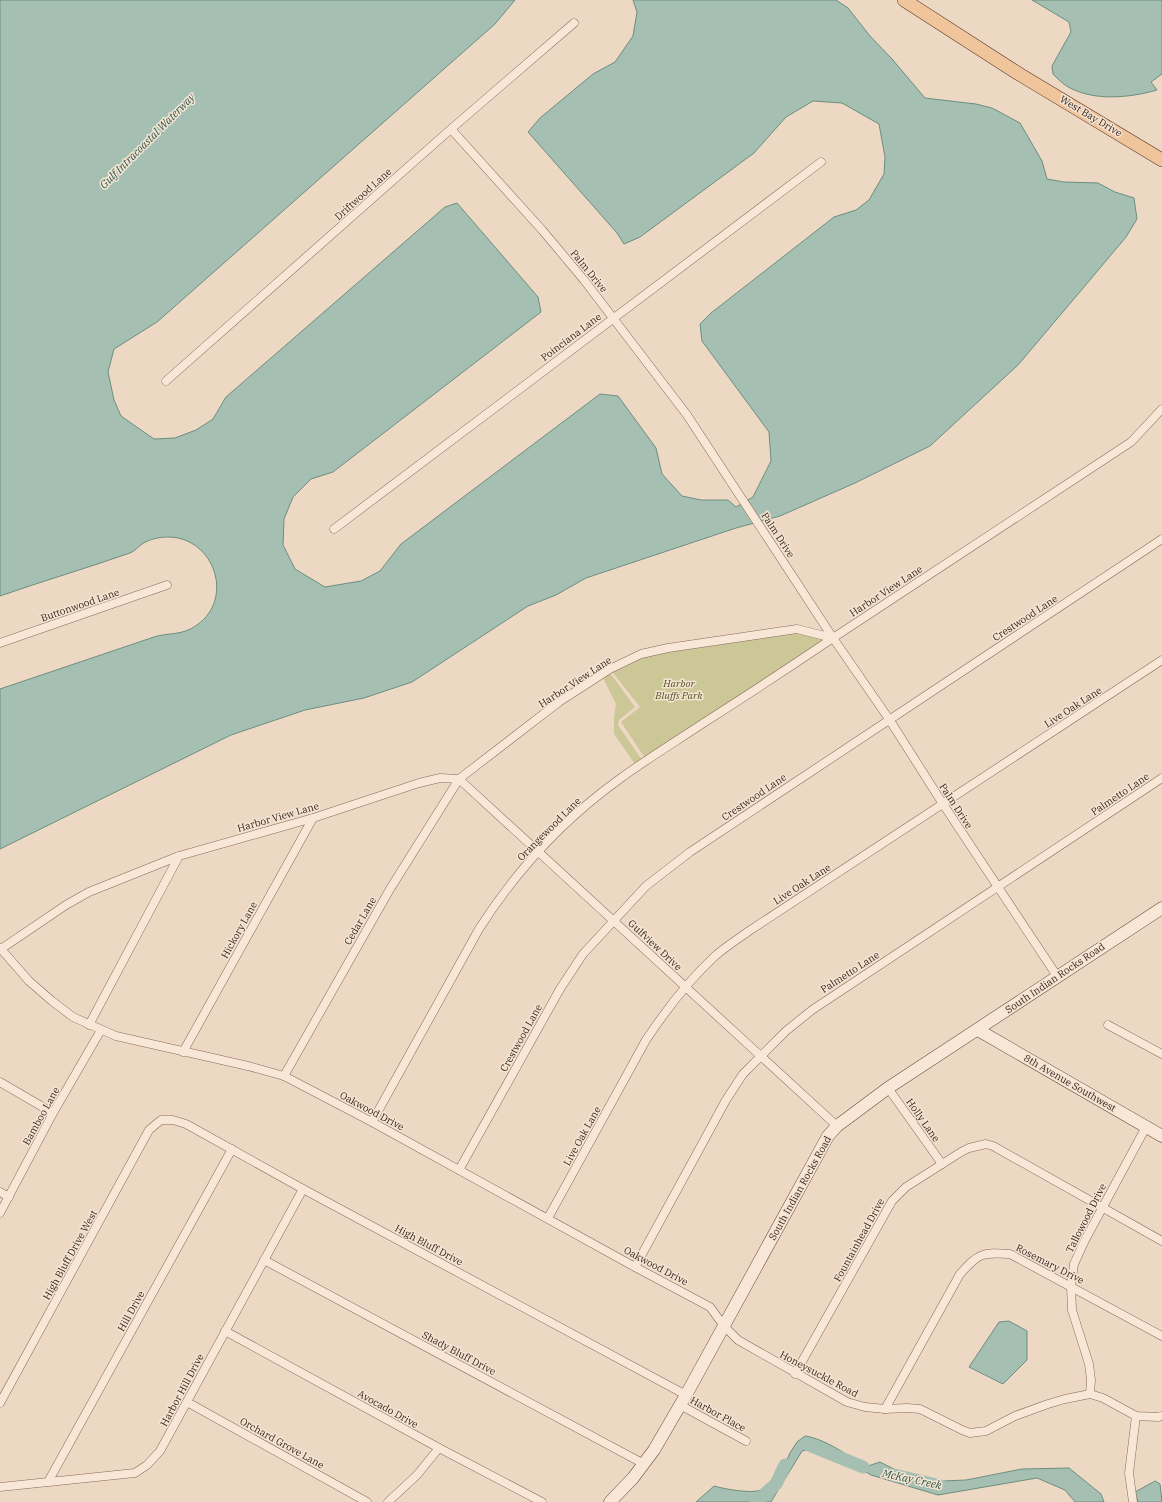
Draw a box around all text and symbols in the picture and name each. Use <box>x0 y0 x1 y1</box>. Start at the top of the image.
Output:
water label: Gulf Intracoastal Waterway <box>96 90 198 192</box>
street label: West Bay Drive <box>1058 92 1124 140</box>
street label: Driftwood Lane <box>332 165 394 223</box>
street label: Palm Drive <box>568 247 610 295</box>
street label: Poinciana Lane <box>538 310 604 364</box>
street label: Palm Drive <box>758 510 798 560</box>
street label: Harbor View Lane <box>847 563 925 619</box>
street label: Buttonwood Lane <box>39 585 121 625</box>
street label: Crestwood Lane <box>990 592 1060 644</box>
street label: Harbor View Lane <box>536 654 614 710</box>
park label: Harbor Bluffs Park <box>654 677 703 702</box>
street label: Live Oak Lane <box>1042 684 1104 730</box>
street label: Palmetto Lane <box>1088 770 1152 818</box>
street label: Crestwood Lane <box>719 771 789 823</box>
street label: Palm Drive <box>936 781 976 831</box>
street label: Orangewood Lane <box>514 794 584 864</box>
street label: Harbor View Lane <box>236 799 320 835</box>
street label: Live Oak Lane <box>771 861 833 907</box>
street label: Cedar Lane <box>341 895 379 947</box>
street label: Hickory Lane <box>218 899 260 961</box>
street label: Gulfview Drive <box>625 917 685 973</box>
street label: South Indian Rocks Road <box>1003 940 1107 1016</box>
street label: Palmetto Lane <box>818 948 882 996</box>
street label: Crestwood Lane <box>497 1002 545 1074</box>
street label: 8th Avenue Southwest <box>1022 1051 1119 1115</box>
street label: Bamboo Lane <box>20 1085 62 1147</box>
street label: Oakwood Drive <box>337 1089 407 1133</box>
street label: Holly Lane <box>903 1096 943 1144</box>
street label: Live Oak Lane <box>560 1104 604 1168</box>
street label: South Indian Rocks Road <box>766 1133 834 1243</box>
street label: Tallowood Drive <box>1063 1181 1109 1255</box>
street label: Fountainhead Drive <box>831 1196 887 1284</box>
street label: High Bluff Drive West <box>40 1207 100 1302</box>
street label: High Bluff Drive <box>393 1222 465 1268</box>
street label: Rosemary Drive <box>1014 1241 1086 1287</box>
street label: Oakwood Drive <box>621 1244 691 1288</box>
street label: Hill Drive <box>115 1288 147 1334</box>
street label: Shady Bluff Drive <box>420 1328 498 1378</box>
street label: Honeysuckle Road <box>778 1348 860 1400</box>
street label: Harbor Hill Drive <box>157 1351 207 1429</box>
street label: Avocado Drive <box>355 1387 421 1431</box>
street label: Harbor Place <box>688 1393 748 1435</box>
street label: Orchard Grove Lane <box>238 1414 326 1472</box>
water label: McKay Creek <box>880 1466 943 1492</box>

